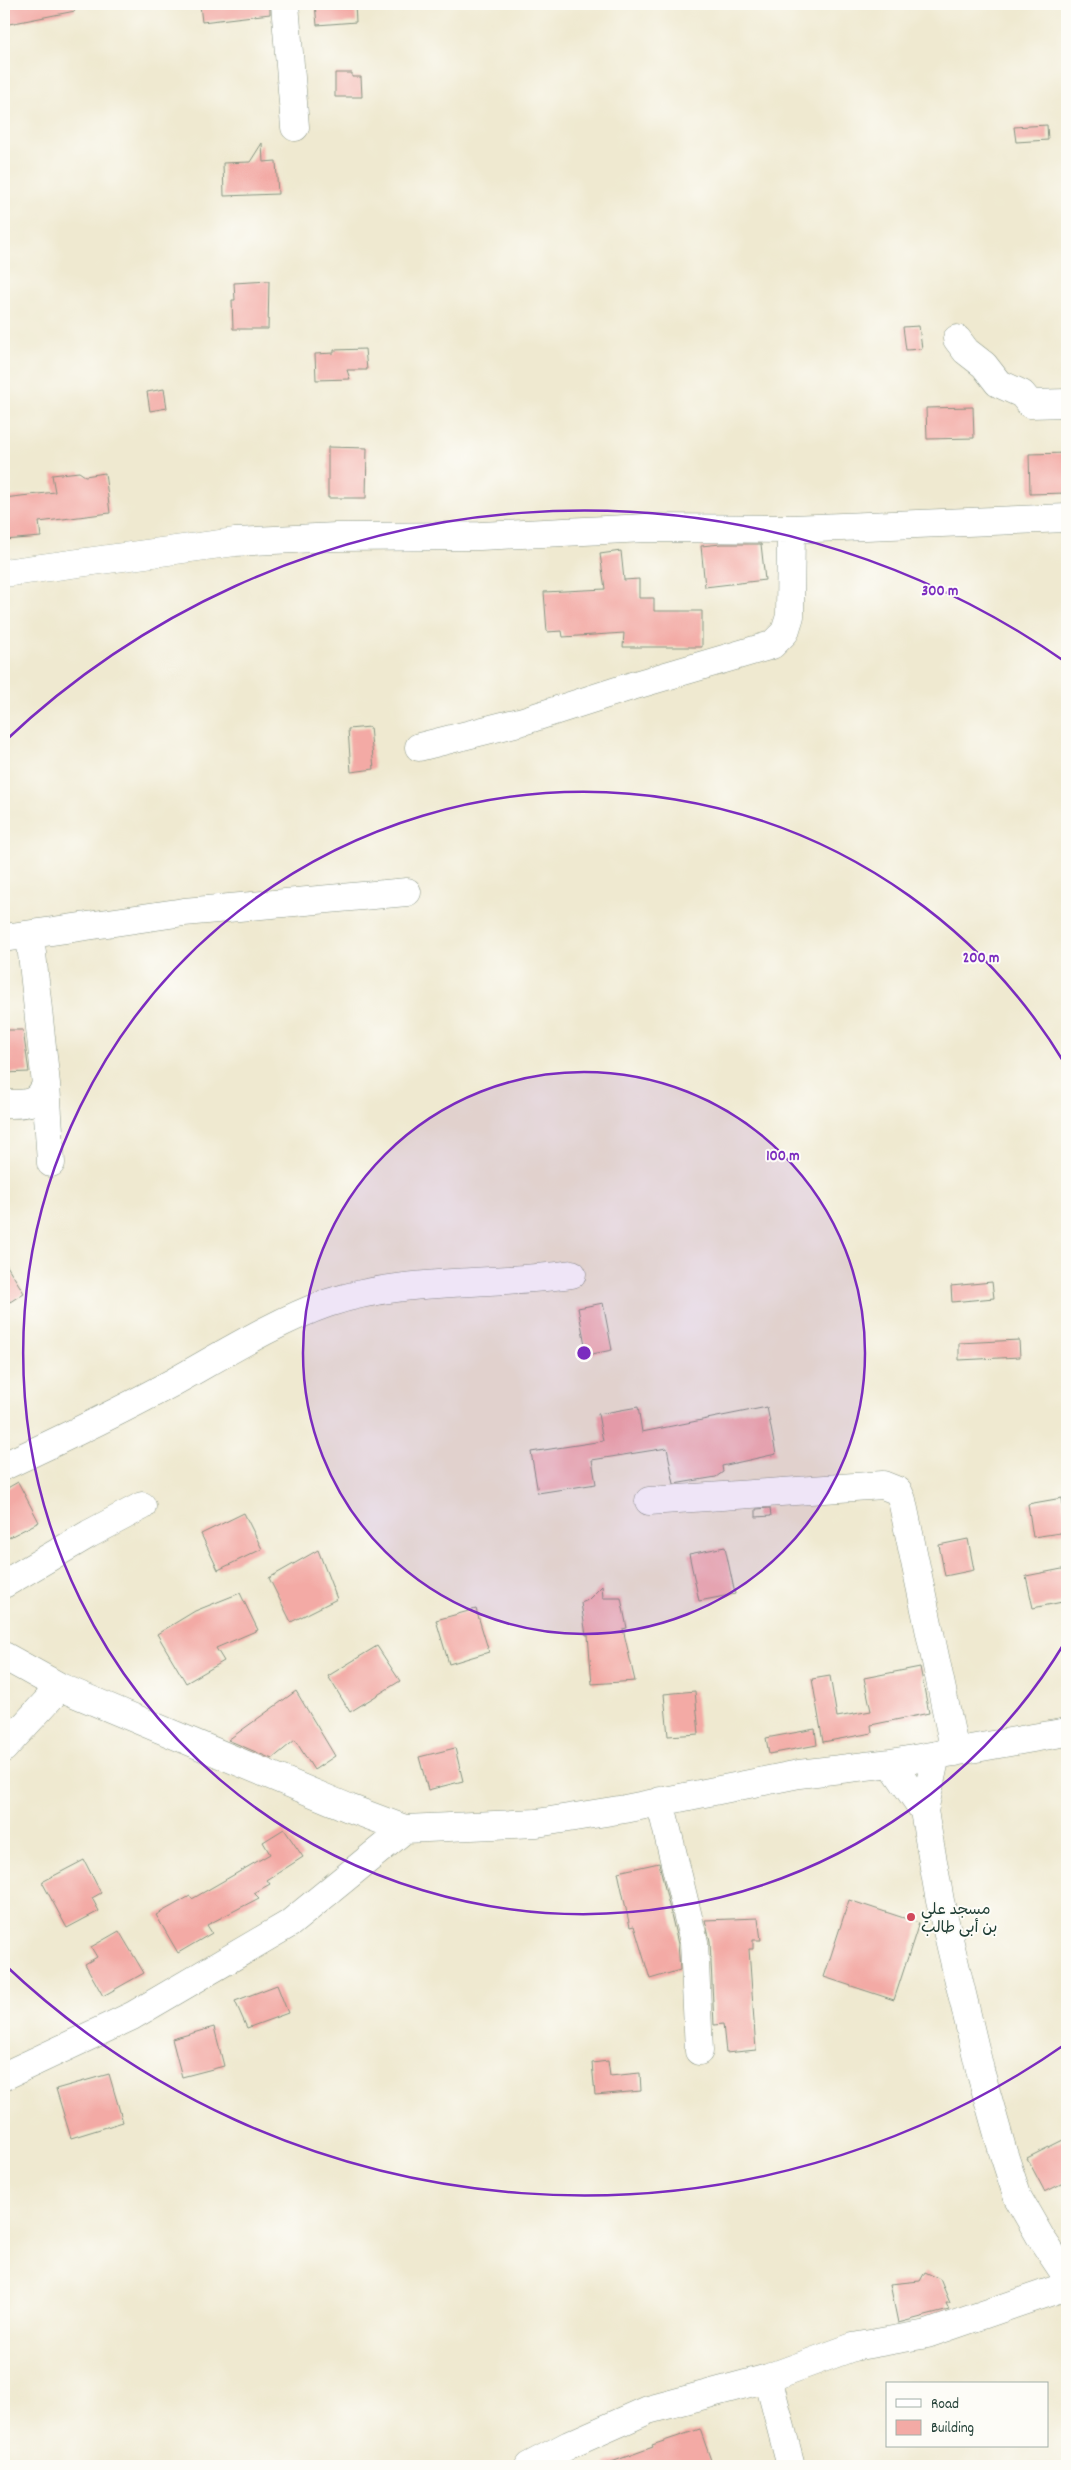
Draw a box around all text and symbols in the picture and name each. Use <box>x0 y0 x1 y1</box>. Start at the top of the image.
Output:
text: 300 m <box>922 581 958 603</box>
text: 200 m <box>963 948 999 970</box>
text: 100 m <box>766 1146 800 1168</box>
centre of rings <box>575 1344 593 1362</box>
place label: مسجد علي بن أبى طالب <box>921 1899 997 1940</box>
marker: مسجد علي بن أبى طالب <box>905 1911 917 1923</box>
legend <box>886 2382 1048 2448</box>
text: Road <box>931 2394 959 2416</box>
text: Building <box>931 2418 974 2440</box>

